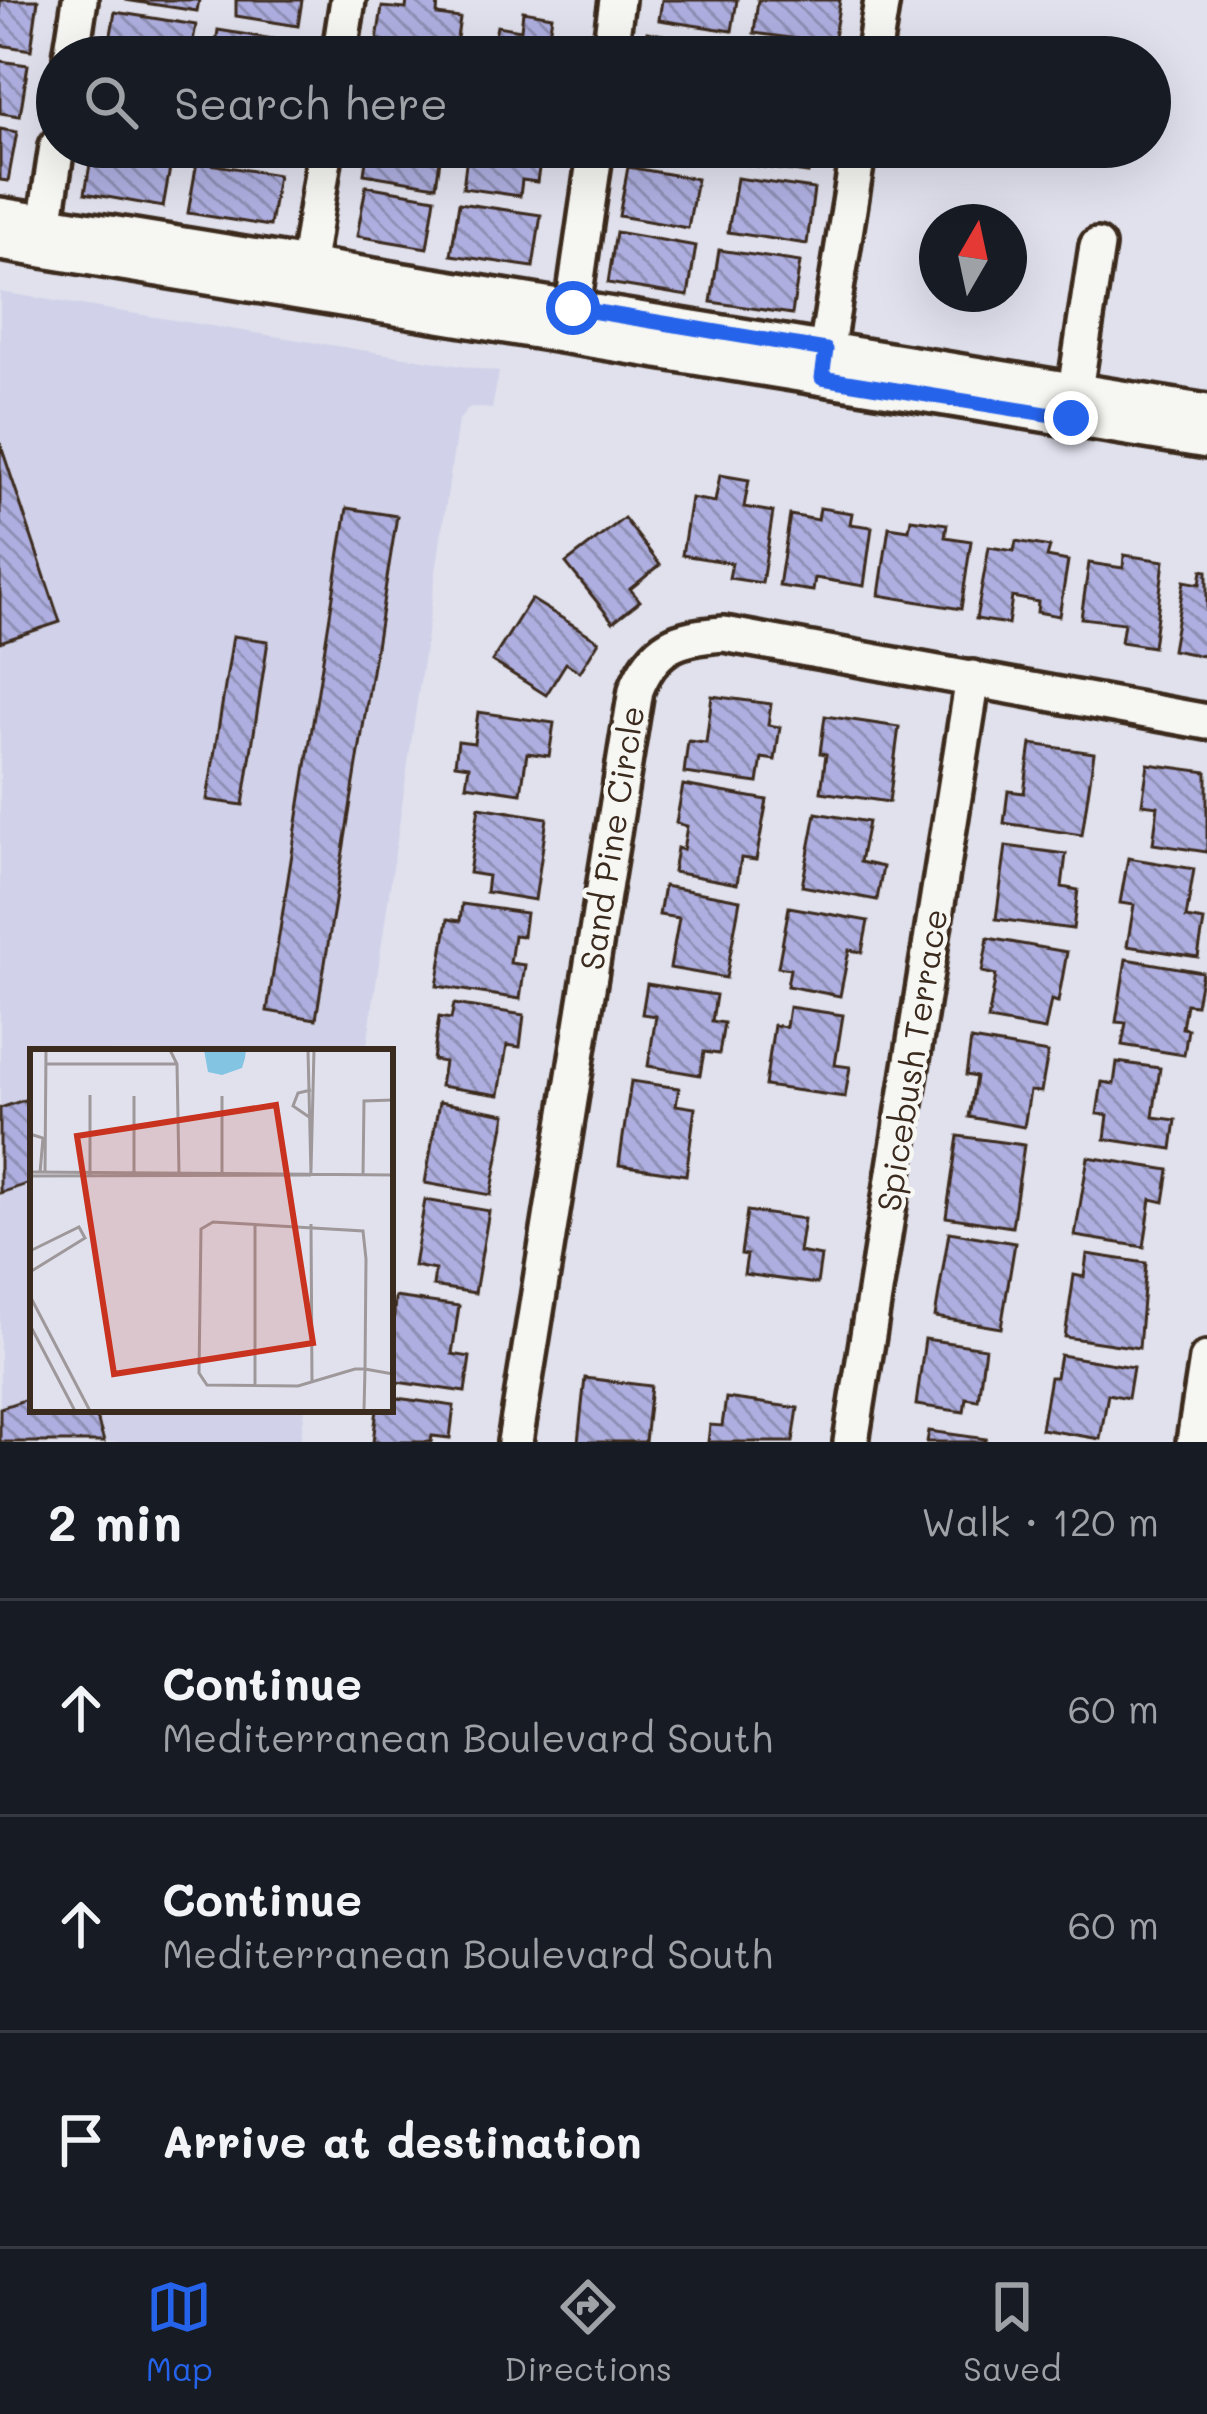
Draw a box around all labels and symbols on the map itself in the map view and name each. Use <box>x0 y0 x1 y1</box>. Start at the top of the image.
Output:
north arrow <box>919 204 1027 312</box>
route start <box>546 281 600 335</box>
route end <box>1044 391 1098 445</box>
street label: Sand Pine Circle <box>568 703 653 973</box>
street label: Spicebush Terrace <box>865 906 956 1214</box>
inset map <box>30 1049 393 1412</box>

